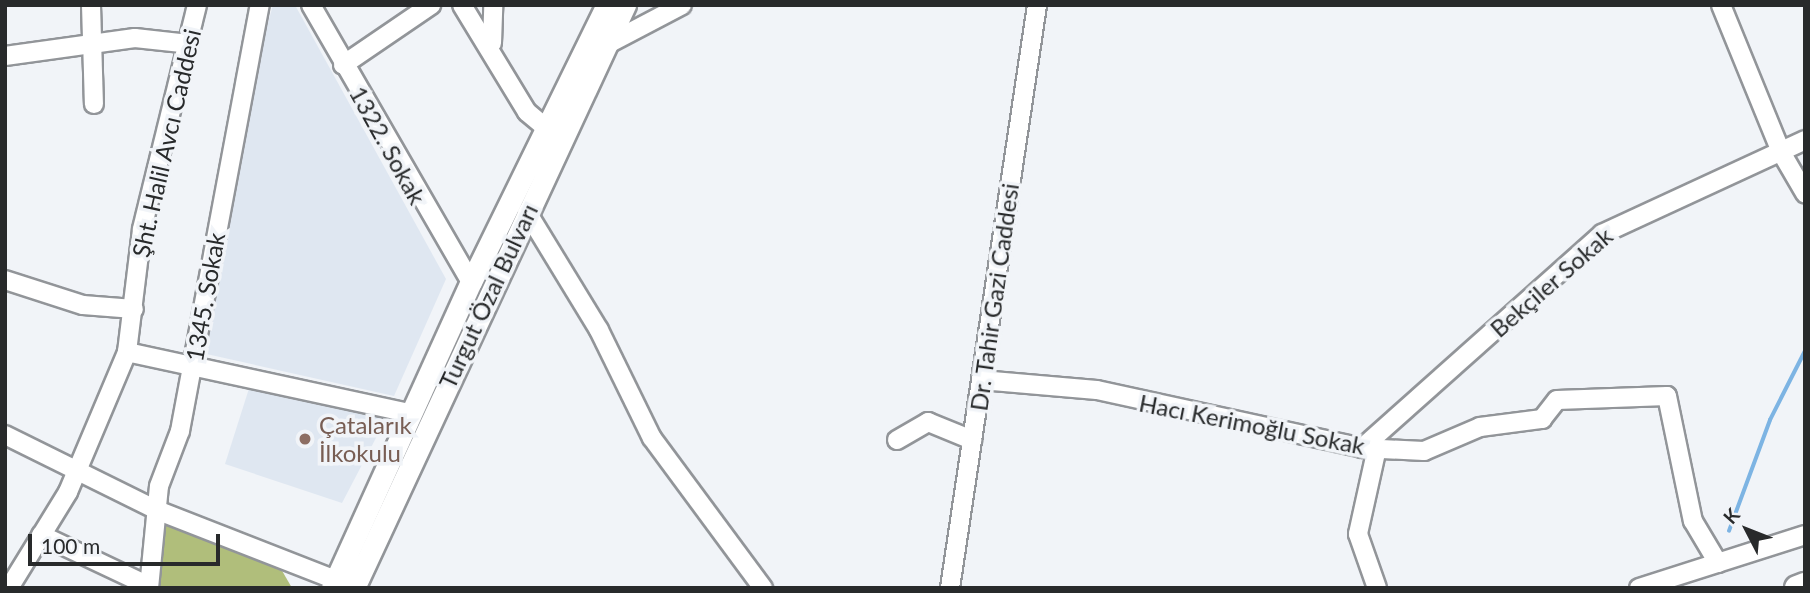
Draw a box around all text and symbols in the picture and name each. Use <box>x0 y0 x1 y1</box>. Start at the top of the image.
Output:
street label: Şht. Halil Avcı Caddesi <box>126 26 206 260</box>
street label: 1322. Sokak <box>344 81 432 209</box>
street label: Dr. Tahir Gazi Caddesi <box>964 181 1024 413</box>
street label: Turgut Özal Bulvarı <box>433 199 543 393</box>
street label: Bekçiler Sokak <box>1484 221 1618 343</box>
street label: 1345. Sokak <box>180 230 230 364</box>
street label: Hacı Kerimoğlu Sokak <box>1137 388 1367 460</box>
place label: Çatalarık İlkokulu <box>319 411 412 467</box>
marker: Çatalarık İlkokulu <box>297 431 313 447</box>
north arrow <box>1712 495 1782 565</box>
text: K <box>1718 503 1744 528</box>
scale bar <box>32 520 224 564</box>
text: 100 m <box>41 533 100 558</box>

